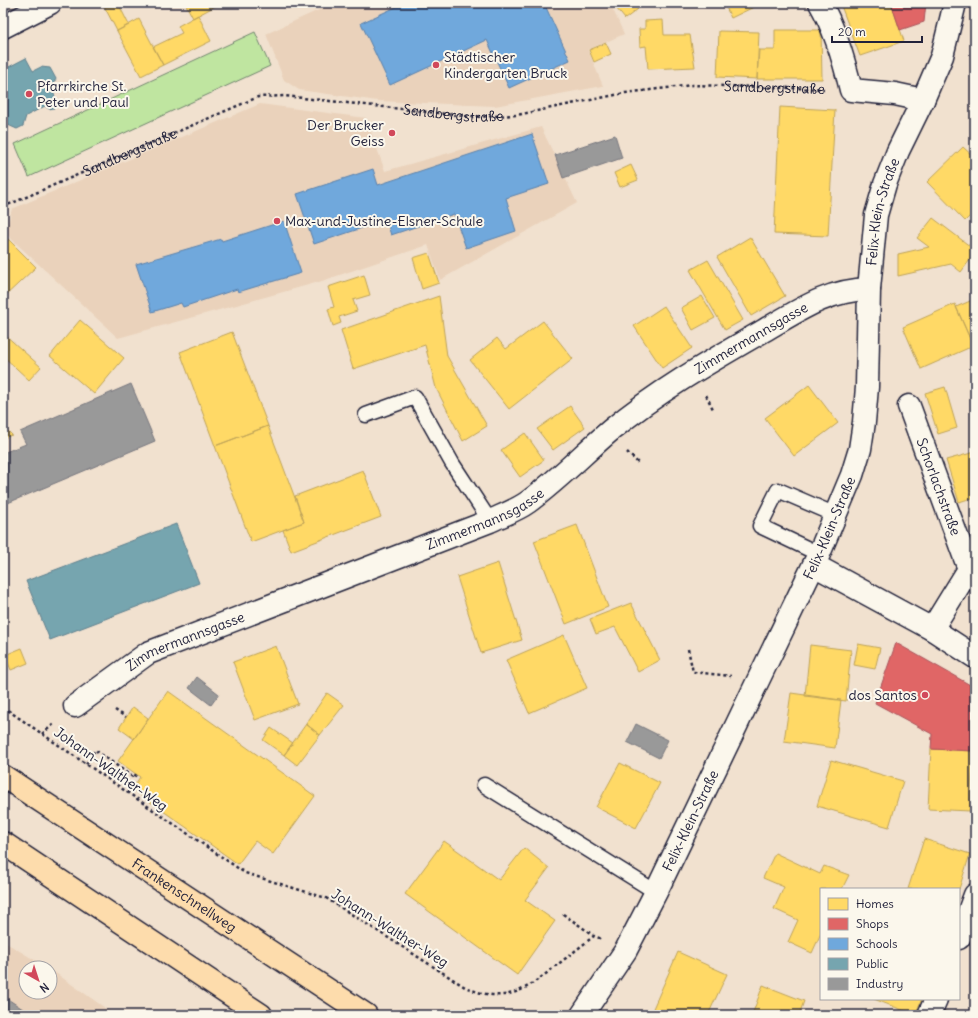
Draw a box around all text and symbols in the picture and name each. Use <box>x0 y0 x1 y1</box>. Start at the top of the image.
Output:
scale bar <box>832 18 922 44</box>
text: 20 m <box>838 24 866 39</box>
place label: Städtischer Kindergarten Bruck <box>444 48 567 82</box>
marker: Städtischer Kindergarten Bruck <box>431 60 441 70</box>
place label: Pfarrkirche St. Peter und Paul <box>37 77 129 111</box>
street label: Sandbergstraße <box>724 77 825 98</box>
marker: Pfarrkirche St. Peter und Paul <box>24 89 34 99</box>
street label: Sandbergstraße <box>402 100 504 126</box>
place label: Der Brucker Geiss <box>307 116 384 150</box>
street label: Sandbergstraße <box>80 124 179 181</box>
marker: Der Brucker Geiss <box>387 128 397 138</box>
street label: Felix-Klein-Straße <box>862 155 903 266</box>
place label: Max-und-Justine-Elsner-Schule <box>285 212 483 230</box>
marker: Max-und-Justine-Elsner-Schule <box>272 216 282 226</box>
street label: Zimmermannsgasse <box>691 298 811 378</box>
street label: Schorlachstraße <box>913 435 965 538</box>
street label: Felix-Klein-Straße <box>799 474 859 582</box>
street label: Zimmermannsgasse <box>424 484 548 554</box>
street label: Zimmermannsgasse <box>122 608 247 675</box>
place label: dos Santos <box>848 686 917 704</box>
marker: dos Santos <box>920 690 930 700</box>
street label: Johann-Walther-Weg <box>51 723 171 815</box>
street label: Felix-Klein-Straße <box>658 767 722 874</box>
street label: Frankenschnellweg <box>129 854 240 936</box>
street label: Johann-Walther-Weg <box>328 885 452 971</box>
legend <box>820 888 960 1000</box>
text: Homes <box>856 896 894 911</box>
text: Shops <box>856 916 889 931</box>
text: Schools <box>856 936 897 951</box>
text: Public <box>856 956 888 971</box>
north arrow <box>18 960 58 1000</box>
text: Industry <box>856 976 903 991</box>
text: N <box>37 980 52 996</box>

